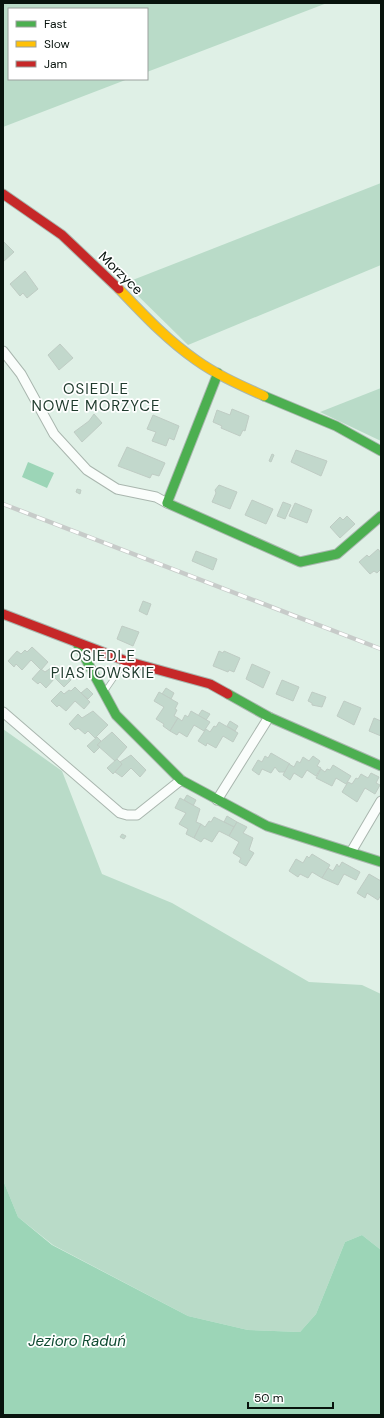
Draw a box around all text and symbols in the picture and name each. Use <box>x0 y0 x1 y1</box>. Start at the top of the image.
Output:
legend <box>8 8 148 80</box>
text: Fast <box>44 16 67 32</box>
text: Slow <box>44 36 70 52</box>
text: Jam <box>44 56 67 72</box>
street label: Morzyce <box>95 248 147 299</box>
district label: OSIEDLE NOWE MORZYCE <box>31 379 161 416</box>
district label: OSIEDLE PIASTOWSKIE <box>51 646 155 683</box>
water label: Jezioro Raduń <box>28 1331 126 1351</box>
scale bar <box>248 1384 333 1410</box>
text: 50 m <box>254 1390 283 1406</box>

